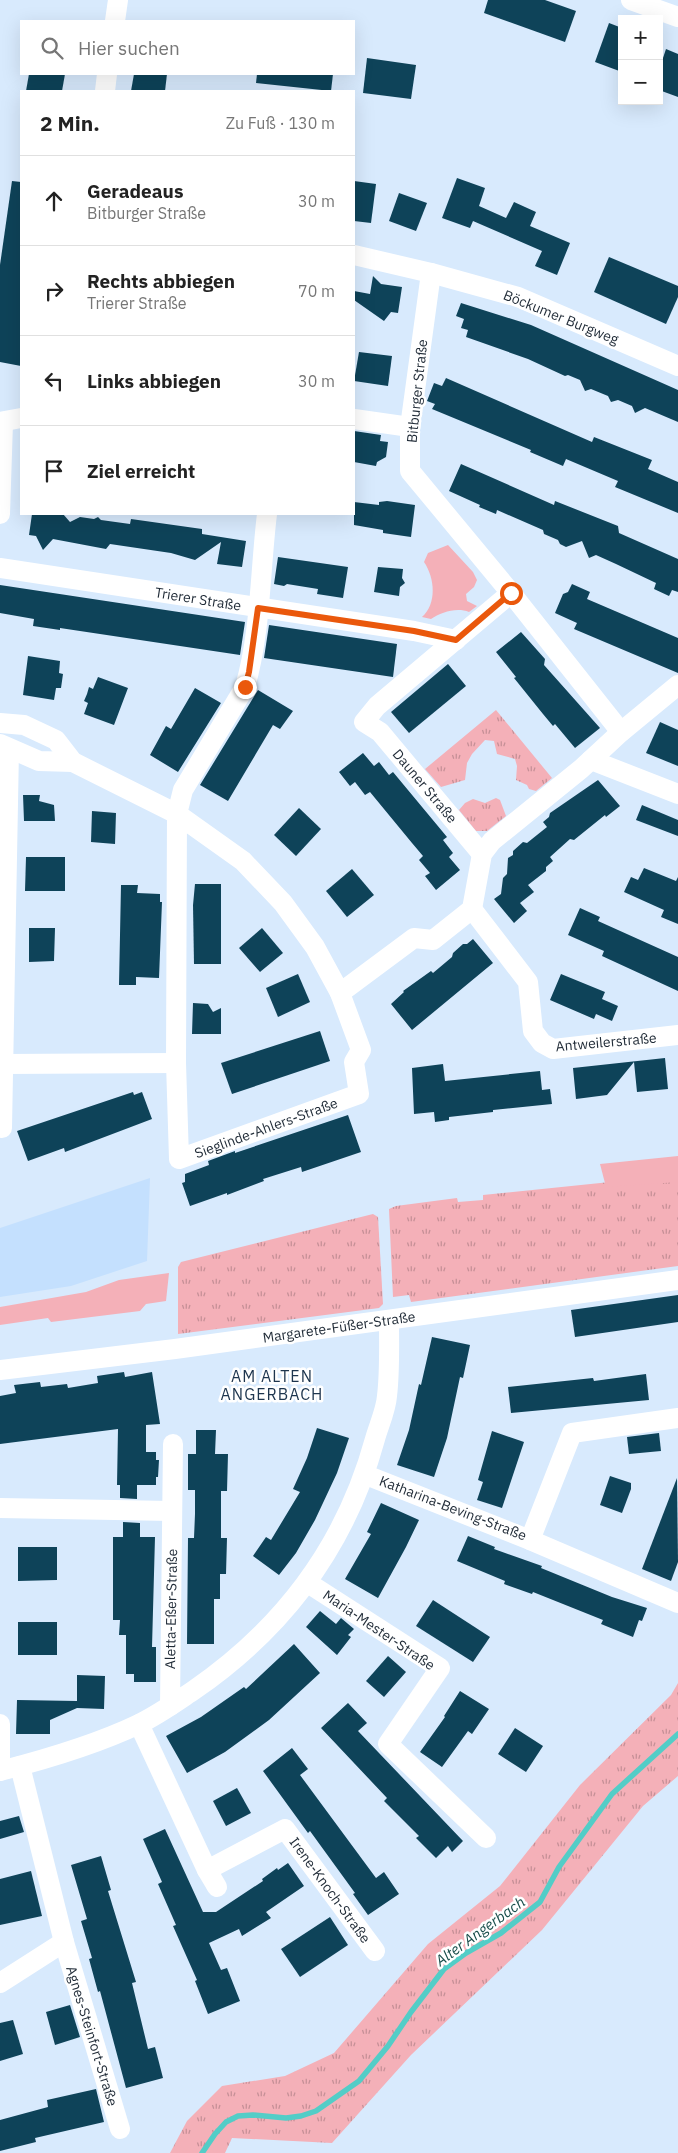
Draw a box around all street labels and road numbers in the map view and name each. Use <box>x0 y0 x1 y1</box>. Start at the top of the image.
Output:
street label: Böckumer Burgweg <box>501 286 622 349</box>
street label: Bitburger Straße <box>403 338 431 444</box>
street label: Trierer Straße <box>154 583 243 615</box>
street label: Dauner Straße <box>389 745 461 827</box>
street label: Antweilerstraße <box>555 1029 657 1055</box>
street label: Sieglinde-Ahlers-Straße <box>192 1094 340 1162</box>
street label: Margarete-Füßer-Straße <box>261 1307 417 1347</box>
street label: Katharina-Beving-Straße <box>377 1472 529 1544</box>
street label: Aletta-Eßer-Straße <box>161 1548 181 1669</box>
street label: Maria-Mester-Straße <box>320 1586 439 1674</box>
street label: Irene-Knoch-Straße <box>285 1833 375 1947</box>
street label: Agnes-Steinfort-Straße <box>62 1964 122 2109</box>

